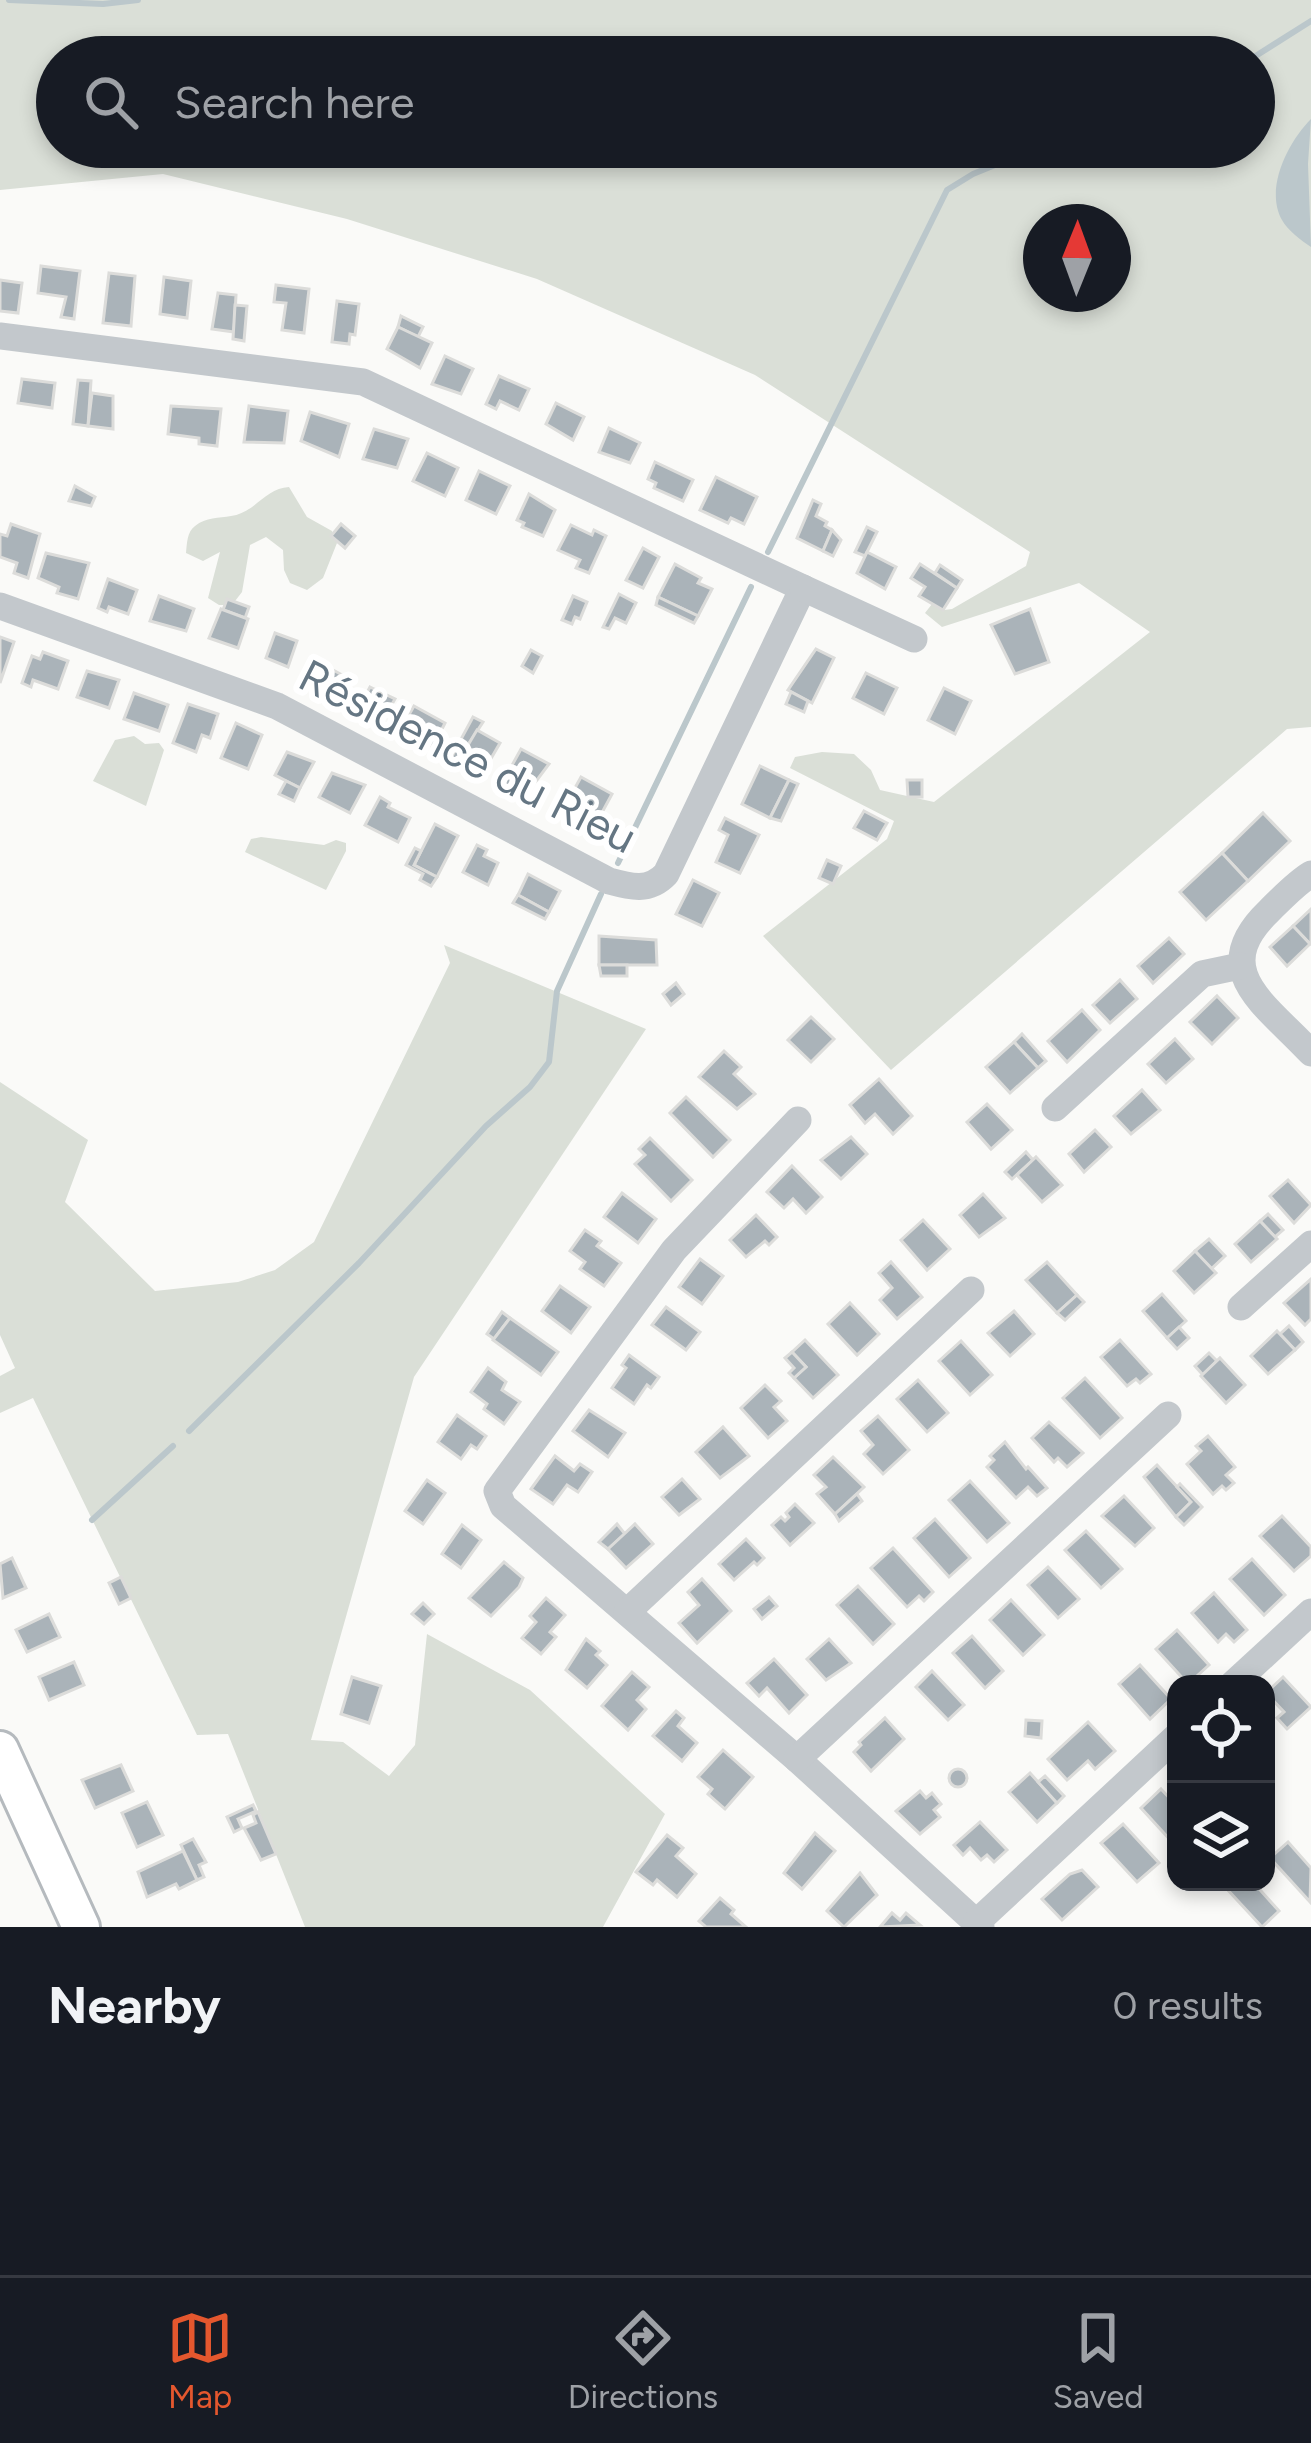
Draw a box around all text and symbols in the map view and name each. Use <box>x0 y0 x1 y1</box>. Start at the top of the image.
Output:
search box <box>36 36 1275 168</box>
icon: search <box>78 69 144 135</box>
text: Search here <box>174 75 414 129</box>
north arrow <box>1023 204 1131 312</box>
street label: Résidence du Rieu <box>290 648 646 864</box>
map controls <box>1167 1675 1275 1891</box>
button: locate <box>1167 1675 1275 1783</box>
button: layers <box>1167 1783 1275 1891</box>
text: Nearby <box>48 1975 221 2036</box>
text: 0 results <box>1112 1982 1263 2029</box>
tab: Map <box>167 2305 233 2416</box>
tab: Directions <box>568 2305 718 2416</box>
tab: Saved <box>1053 2305 1144 2416</box>

